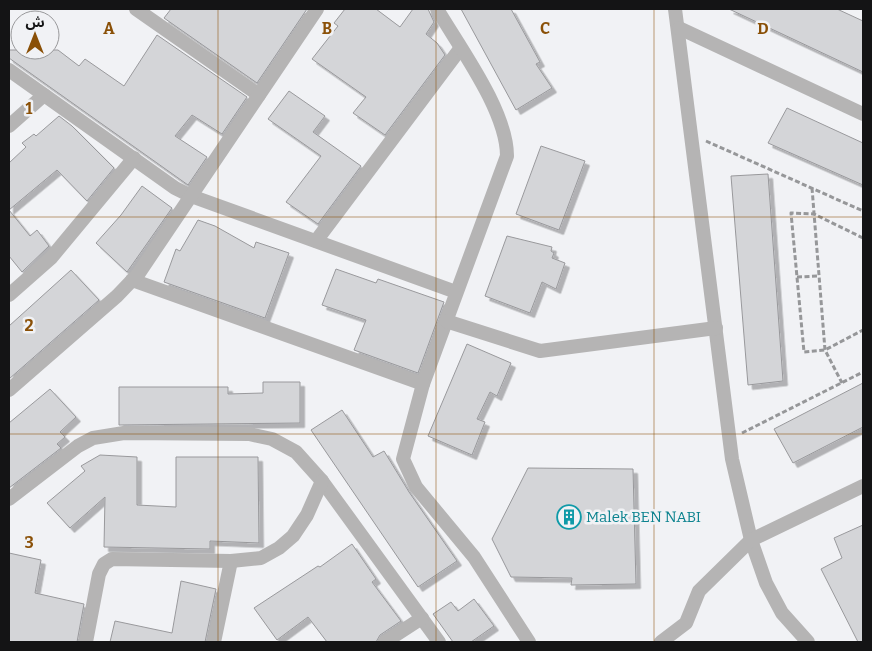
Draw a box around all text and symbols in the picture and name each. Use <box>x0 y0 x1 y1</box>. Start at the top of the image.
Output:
north arrow <box>10 10 60 60</box>
text: ش <box>25 14 45 31</box>
text: A <box>103 19 115 38</box>
text: B <box>322 19 332 38</box>
text: C <box>540 19 550 38</box>
text: D <box>757 19 769 38</box>
text: 1 <box>26 99 33 118</box>
text: 2 <box>24 316 34 335</box>
building icon: Malek BEN NABI <box>556 504 582 530</box>
place label: Malek BEN NABI <box>586 508 701 526</box>
text: 3 <box>24 533 34 552</box>

